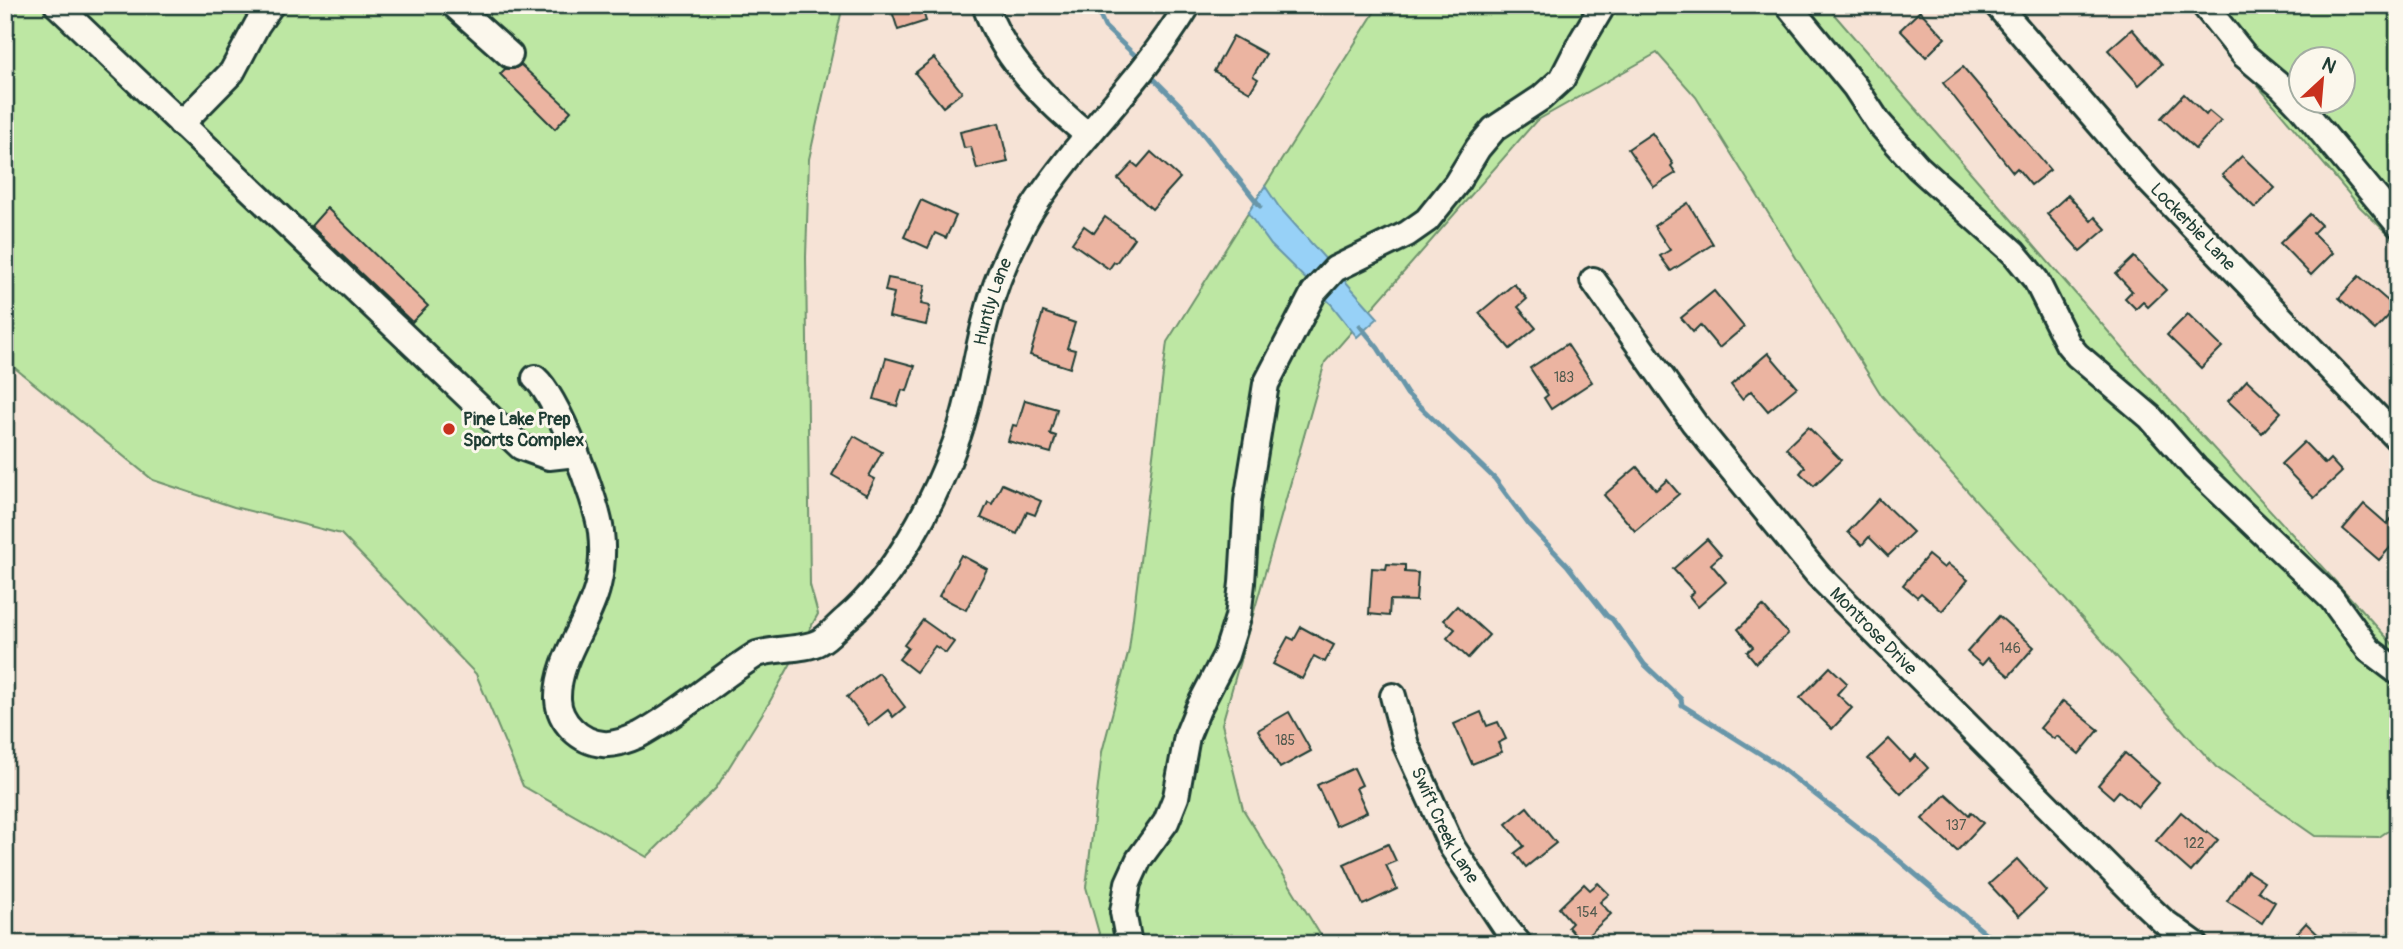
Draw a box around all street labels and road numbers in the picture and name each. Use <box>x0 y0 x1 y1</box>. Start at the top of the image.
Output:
street label: Lockerbie Lane <box>2145 178 2241 276</box>
street label: Huntly Lane <box>968 254 1017 348</box>
street label: Montrose Drive <box>1825 582 1922 680</box>
street label: Swift Creek Lane <box>1406 763 1485 888</box>

